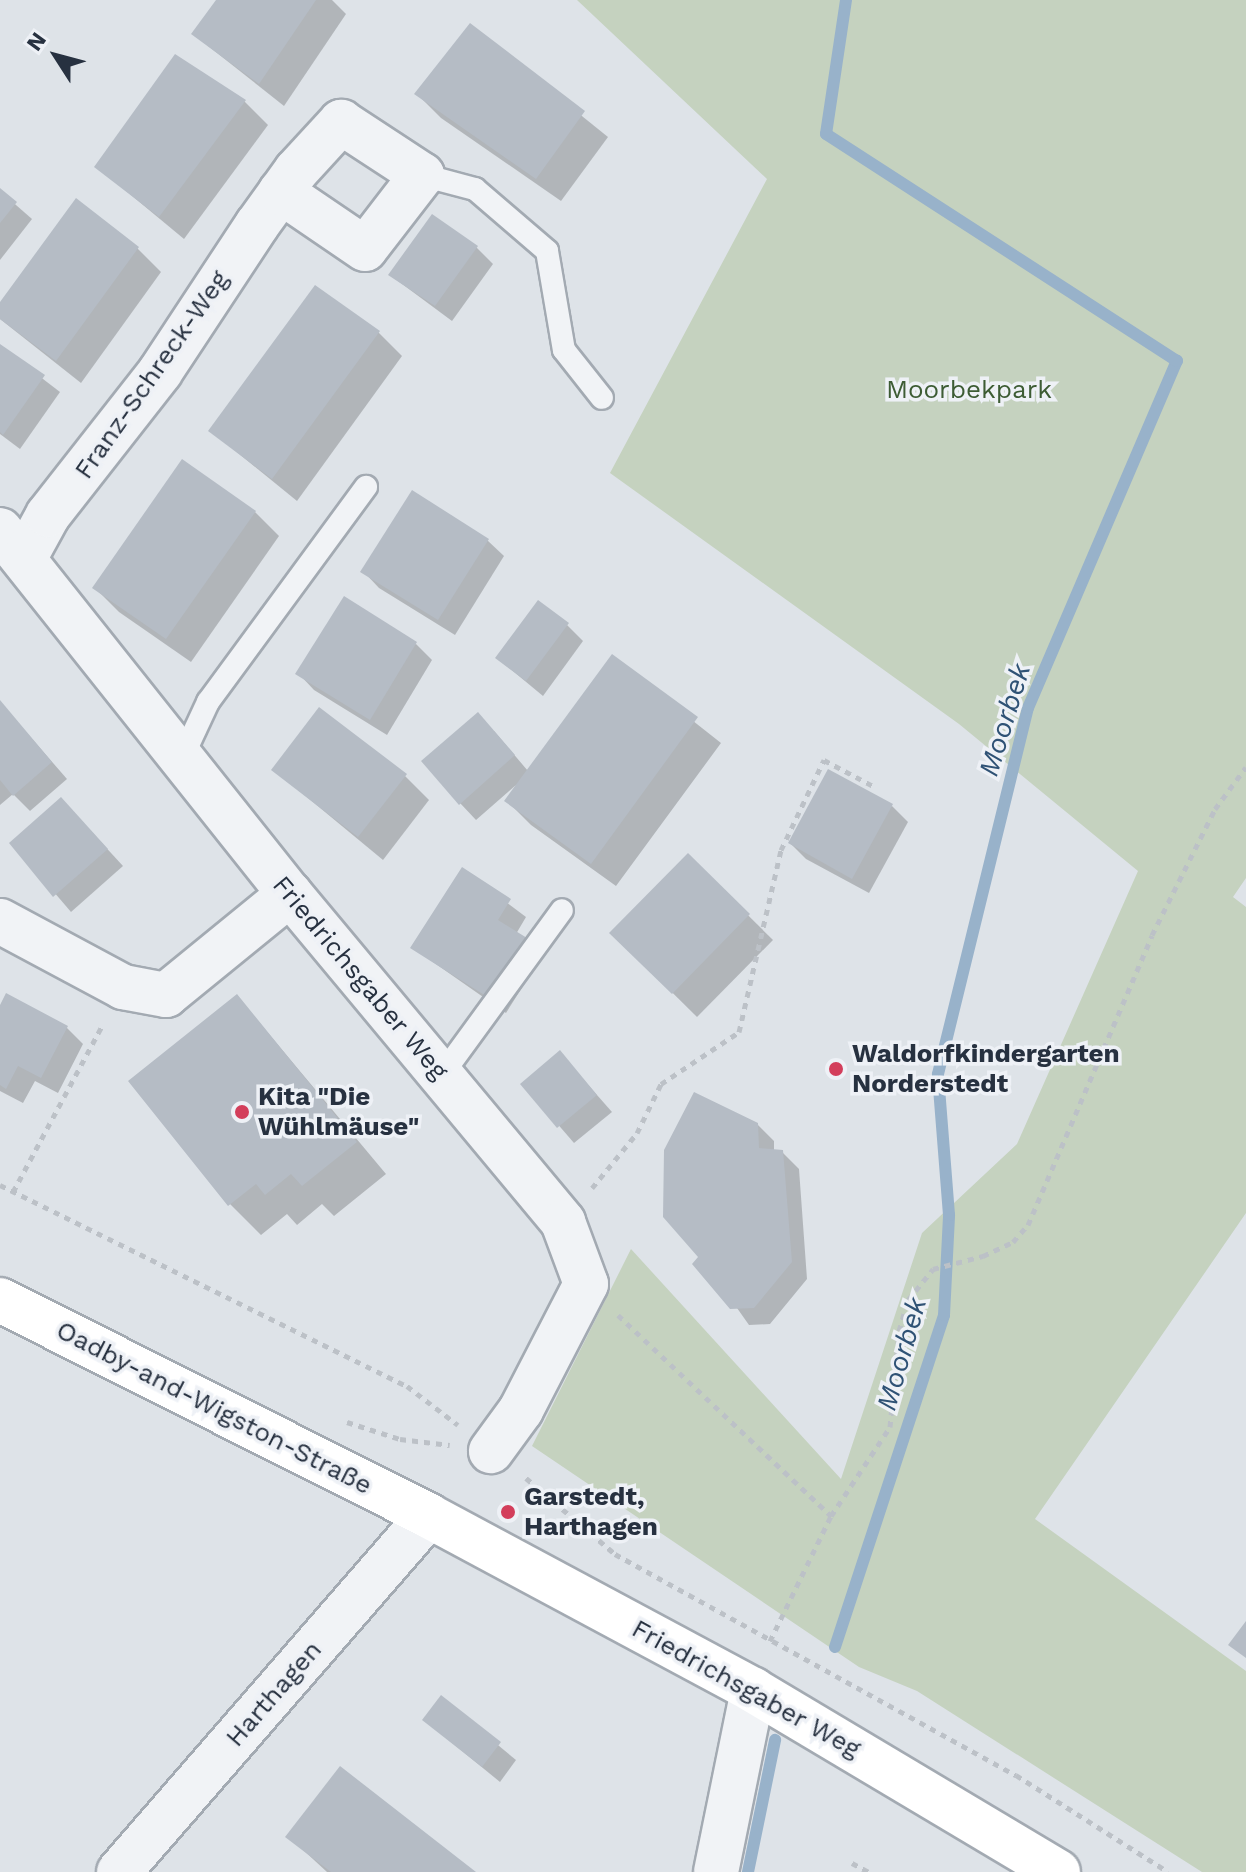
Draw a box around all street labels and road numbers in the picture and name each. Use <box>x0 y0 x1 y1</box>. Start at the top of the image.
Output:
street label: Franz-Schreck-Weg <box>68 265 236 485</box>
street label: Friedrichsgaber Weg <box>265 869 455 1087</box>
street label: Oadby-and-Wigston-Straße <box>51 1315 377 1501</box>
street label: Friedrichsgaber Weg <box>626 1613 866 1765</box>
street label: Harthagen <box>220 1635 328 1753</box>

